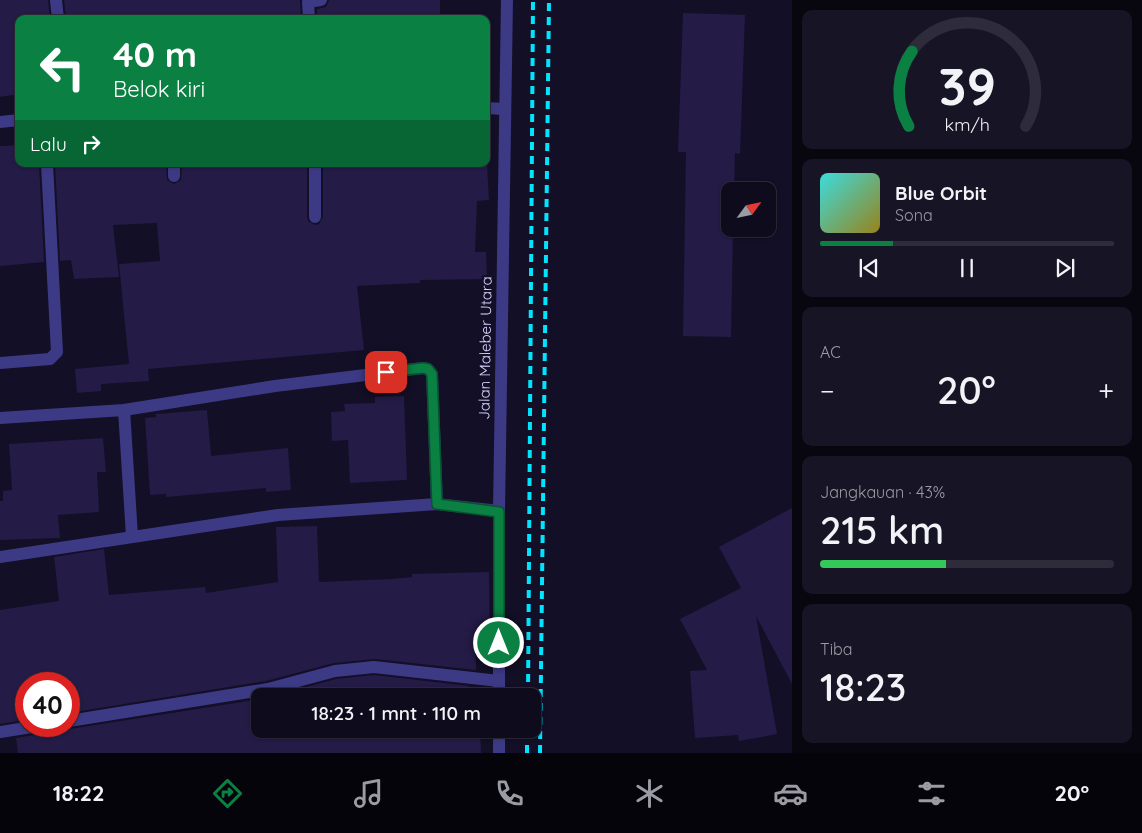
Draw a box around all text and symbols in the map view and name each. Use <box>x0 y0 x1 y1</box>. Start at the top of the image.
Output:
text: 40 m <box>113 32 197 76</box>
icon: left <box>30 35 95 100</box>
text: 39 <box>938 53 996 118</box>
text: Belok kiri <box>113 75 205 103</box>
text: km/h <box>944 113 990 135</box>
icon: right <box>77 130 105 158</box>
text: Lalu <box>30 132 67 156</box>
text: Blue Orbit <box>895 181 987 205</box>
north arrow <box>721 182 776 238</box>
map controls <box>721 182 776 237</box>
text: Sona <box>895 205 933 225</box>
icon: previous <box>855 254 883 282</box>
icon: pause <box>953 254 981 282</box>
icon: next <box>1051 254 1079 282</box>
street label: Jalan Maleber Utara <box>474 276 496 420</box>
text: AC <box>820 342 841 362</box>
pin <box>365 351 407 393</box>
icon: arrive <box>372 358 400 386</box>
text: 20° <box>937 366 996 414</box>
text: − <box>820 373 835 408</box>
text: + <box>1098 373 1114 408</box>
text: Jangkauan · 43% <box>820 482 945 502</box>
text: 215 km <box>820 506 944 554</box>
position arrow <box>472 616 524 668</box>
text: Tiba <box>820 639 852 659</box>
text: 18:23 <box>820 663 906 711</box>
speed limit sign: 40 <box>15 672 80 737</box>
text: 18:23 · 1 mnt · 110 m <box>311 701 481 725</box>
icon: directions <box>210 776 245 811</box>
icon: music <box>351 776 386 811</box>
icon: phone <box>492 776 527 811</box>
icon: climate <box>632 776 667 811</box>
icon: car <box>773 776 808 811</box>
icon: filters <box>914 776 949 811</box>
text: 18:22 <box>53 779 105 807</box>
text: 20° <box>1054 779 1089 807</box>

